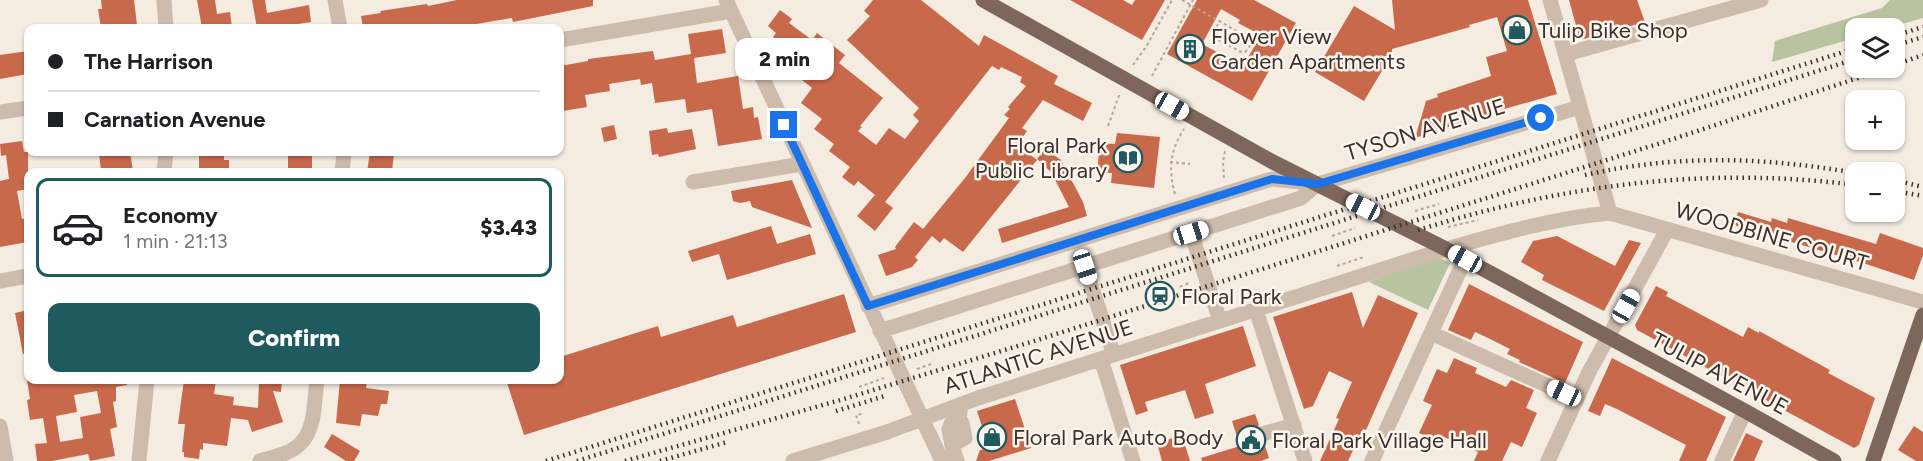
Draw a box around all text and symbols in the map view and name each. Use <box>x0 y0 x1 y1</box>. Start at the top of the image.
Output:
shop icon: Tulip Bike Shop <box>1501 14 1533 46</box>
place label: Tulip Bike Shop <box>1538 17 1688 44</box>
map controls <box>1845 18 1905 222</box>
button: layers <box>1845 18 1905 78</box>
place label: Flower View Garden Apartments <box>1211 23 1405 75</box>
building icon: Flower View Garden Apartments <box>1174 33 1206 65</box>
callout: 2 min <box>734 38 834 80</box>
text: 2 min <box>759 47 810 71</box>
text: The Harrison <box>84 48 213 75</box>
car <box>1152 89 1192 123</box>
button: + <box>1845 90 1905 150</box>
street label: TYSON AVENUE <box>1342 92 1509 167</box>
route start <box>1527 104 1554 131</box>
text: Carnation Avenue <box>84 106 265 133</box>
route end <box>770 111 797 138</box>
place label: Floral Park Public Library <box>975 132 1107 184</box>
library icon: Floral Park Public Library <box>1112 142 1144 174</box>
button: − <box>1845 162 1905 222</box>
car <box>1343 191 1383 223</box>
street label: WOODBINE COURT <box>1672 196 1872 277</box>
icon: car <box>51 201 105 255</box>
text: Economy <box>123 202 218 229</box>
text: $3.43 <box>480 214 537 241</box>
car <box>1171 219 1211 247</box>
text: 1 min · 21:13 <box>123 229 228 253</box>
car <box>1445 242 1485 276</box>
car <box>1071 247 1099 287</box>
station icon: Floral Park <box>1144 280 1176 312</box>
place label: Floral Park <box>1181 283 1282 310</box>
car <box>1609 286 1643 326</box>
button: Confirm <box>48 303 540 372</box>
street label: ATLANTIC AVENUE <box>940 313 1136 400</box>
street label: TULIP AVENUE <box>1647 326 1793 421</box>
car <box>1544 377 1584 409</box>
shop icon: Floral Park Auto Body <box>976 421 1008 453</box>
place label: Floral Park Auto Body <box>1013 424 1223 451</box>
public building icon: Floral Park Village Hall <box>1235 424 1267 456</box>
place label: Floral Park Village Hall <box>1272 427 1487 454</box>

